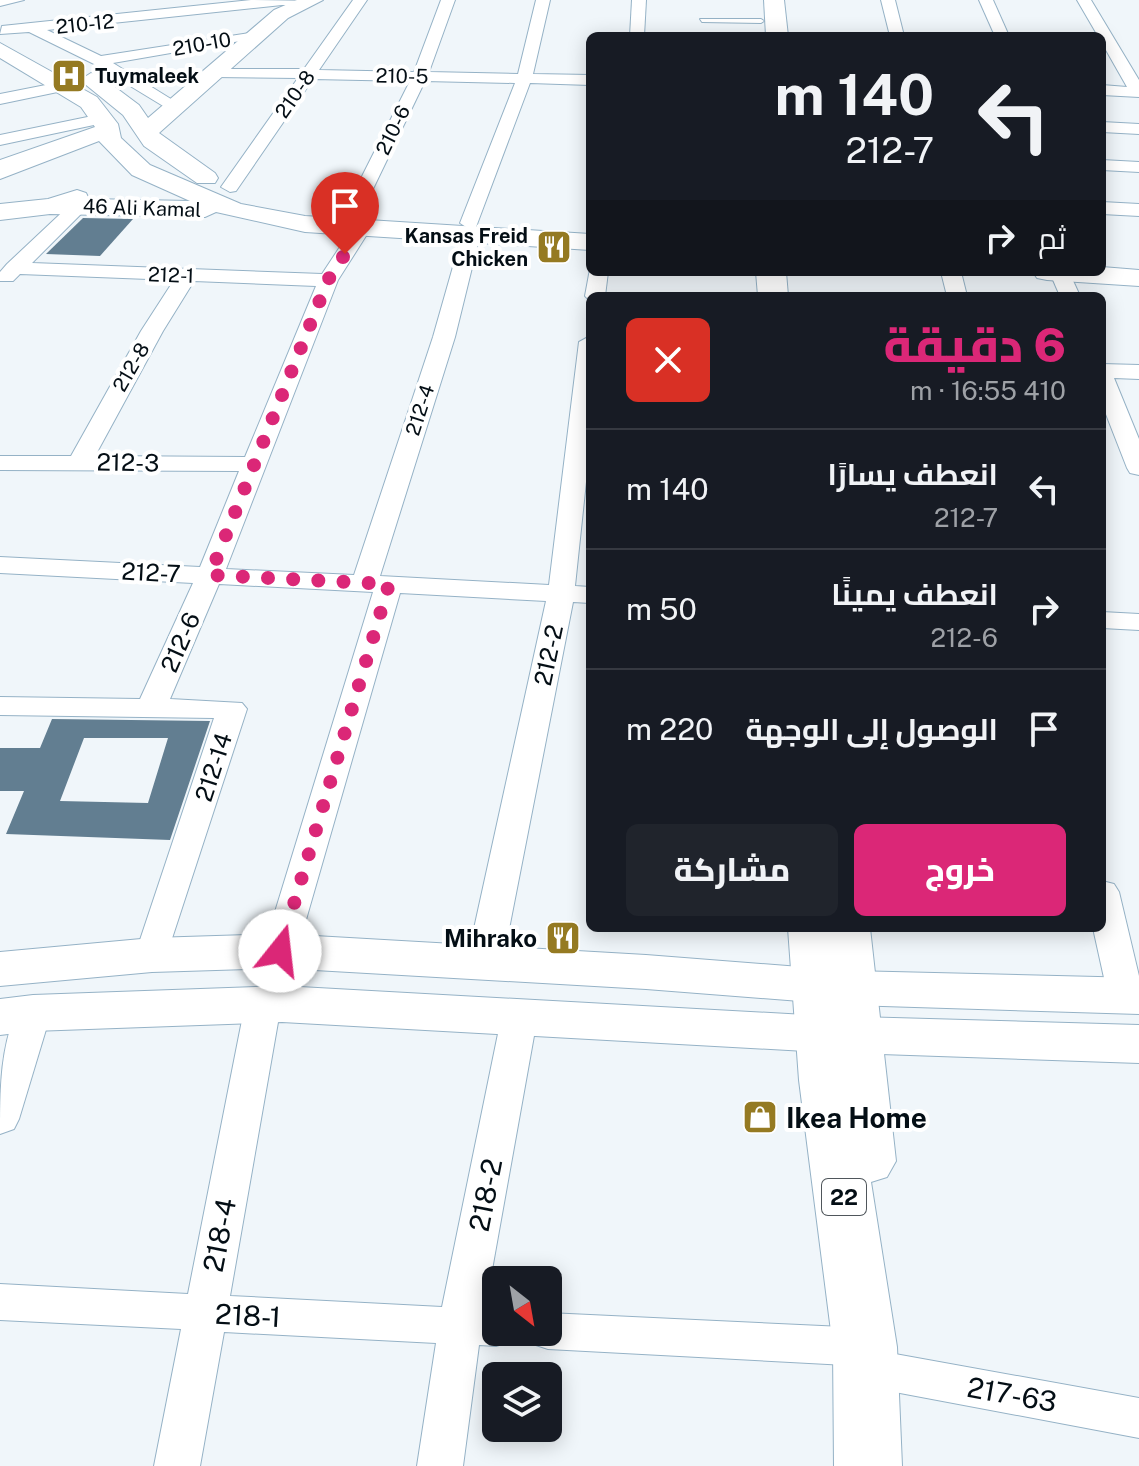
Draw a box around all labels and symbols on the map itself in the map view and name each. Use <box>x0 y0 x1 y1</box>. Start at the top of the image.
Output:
street label: 210-12 <box>55 9 115 39</box>
street label: 210-10 <box>171 27 233 61</box>
hospital icon: Tuymaleek <box>50 57 88 95</box>
place label: Tuymaleek <box>95 64 199 88</box>
street label: 210-5 <box>375 64 429 88</box>
street label: 210-8 <box>270 65 320 123</box>
street label: 210-6 <box>371 101 415 159</box>
pin <box>311 172 379 254</box>
street label: 46 Ali Kamal <box>82 194 202 222</box>
place label: Kansas Freid Chicken <box>405 224 528 271</box>
restaurant icon: Kansas Freid Chicken <box>535 228 573 266</box>
street label: 212-1 <box>148 262 194 288</box>
street label: 212-8 <box>107 338 155 396</box>
street label: 212-4 <box>401 382 439 438</box>
street label: 212-3 <box>96 447 160 477</box>
street label: 212-7 <box>121 556 181 588</box>
street label: 212-6 <box>155 608 205 676</box>
street label: 212-2 <box>528 622 568 688</box>
street label: 212-14 <box>189 729 237 805</box>
position arrow <box>238 909 322 993</box>
restaurant icon: Mihrako <box>544 919 582 957</box>
place label: Mihrako <box>444 924 537 952</box>
shop icon: Ikea Home <box>741 1098 779 1136</box>
place label: Ikea Home <box>786 1101 927 1134</box>
street label: 218-2 <box>462 1156 508 1234</box>
road number: 22 <box>822 1179 866 1215</box>
street label: 218-4 <box>196 1195 242 1275</box>
north arrow <box>482 1266 562 1346</box>
street label: 218-1 <box>214 1297 282 1333</box>
street label: 217-63 <box>965 1370 1059 1418</box>

